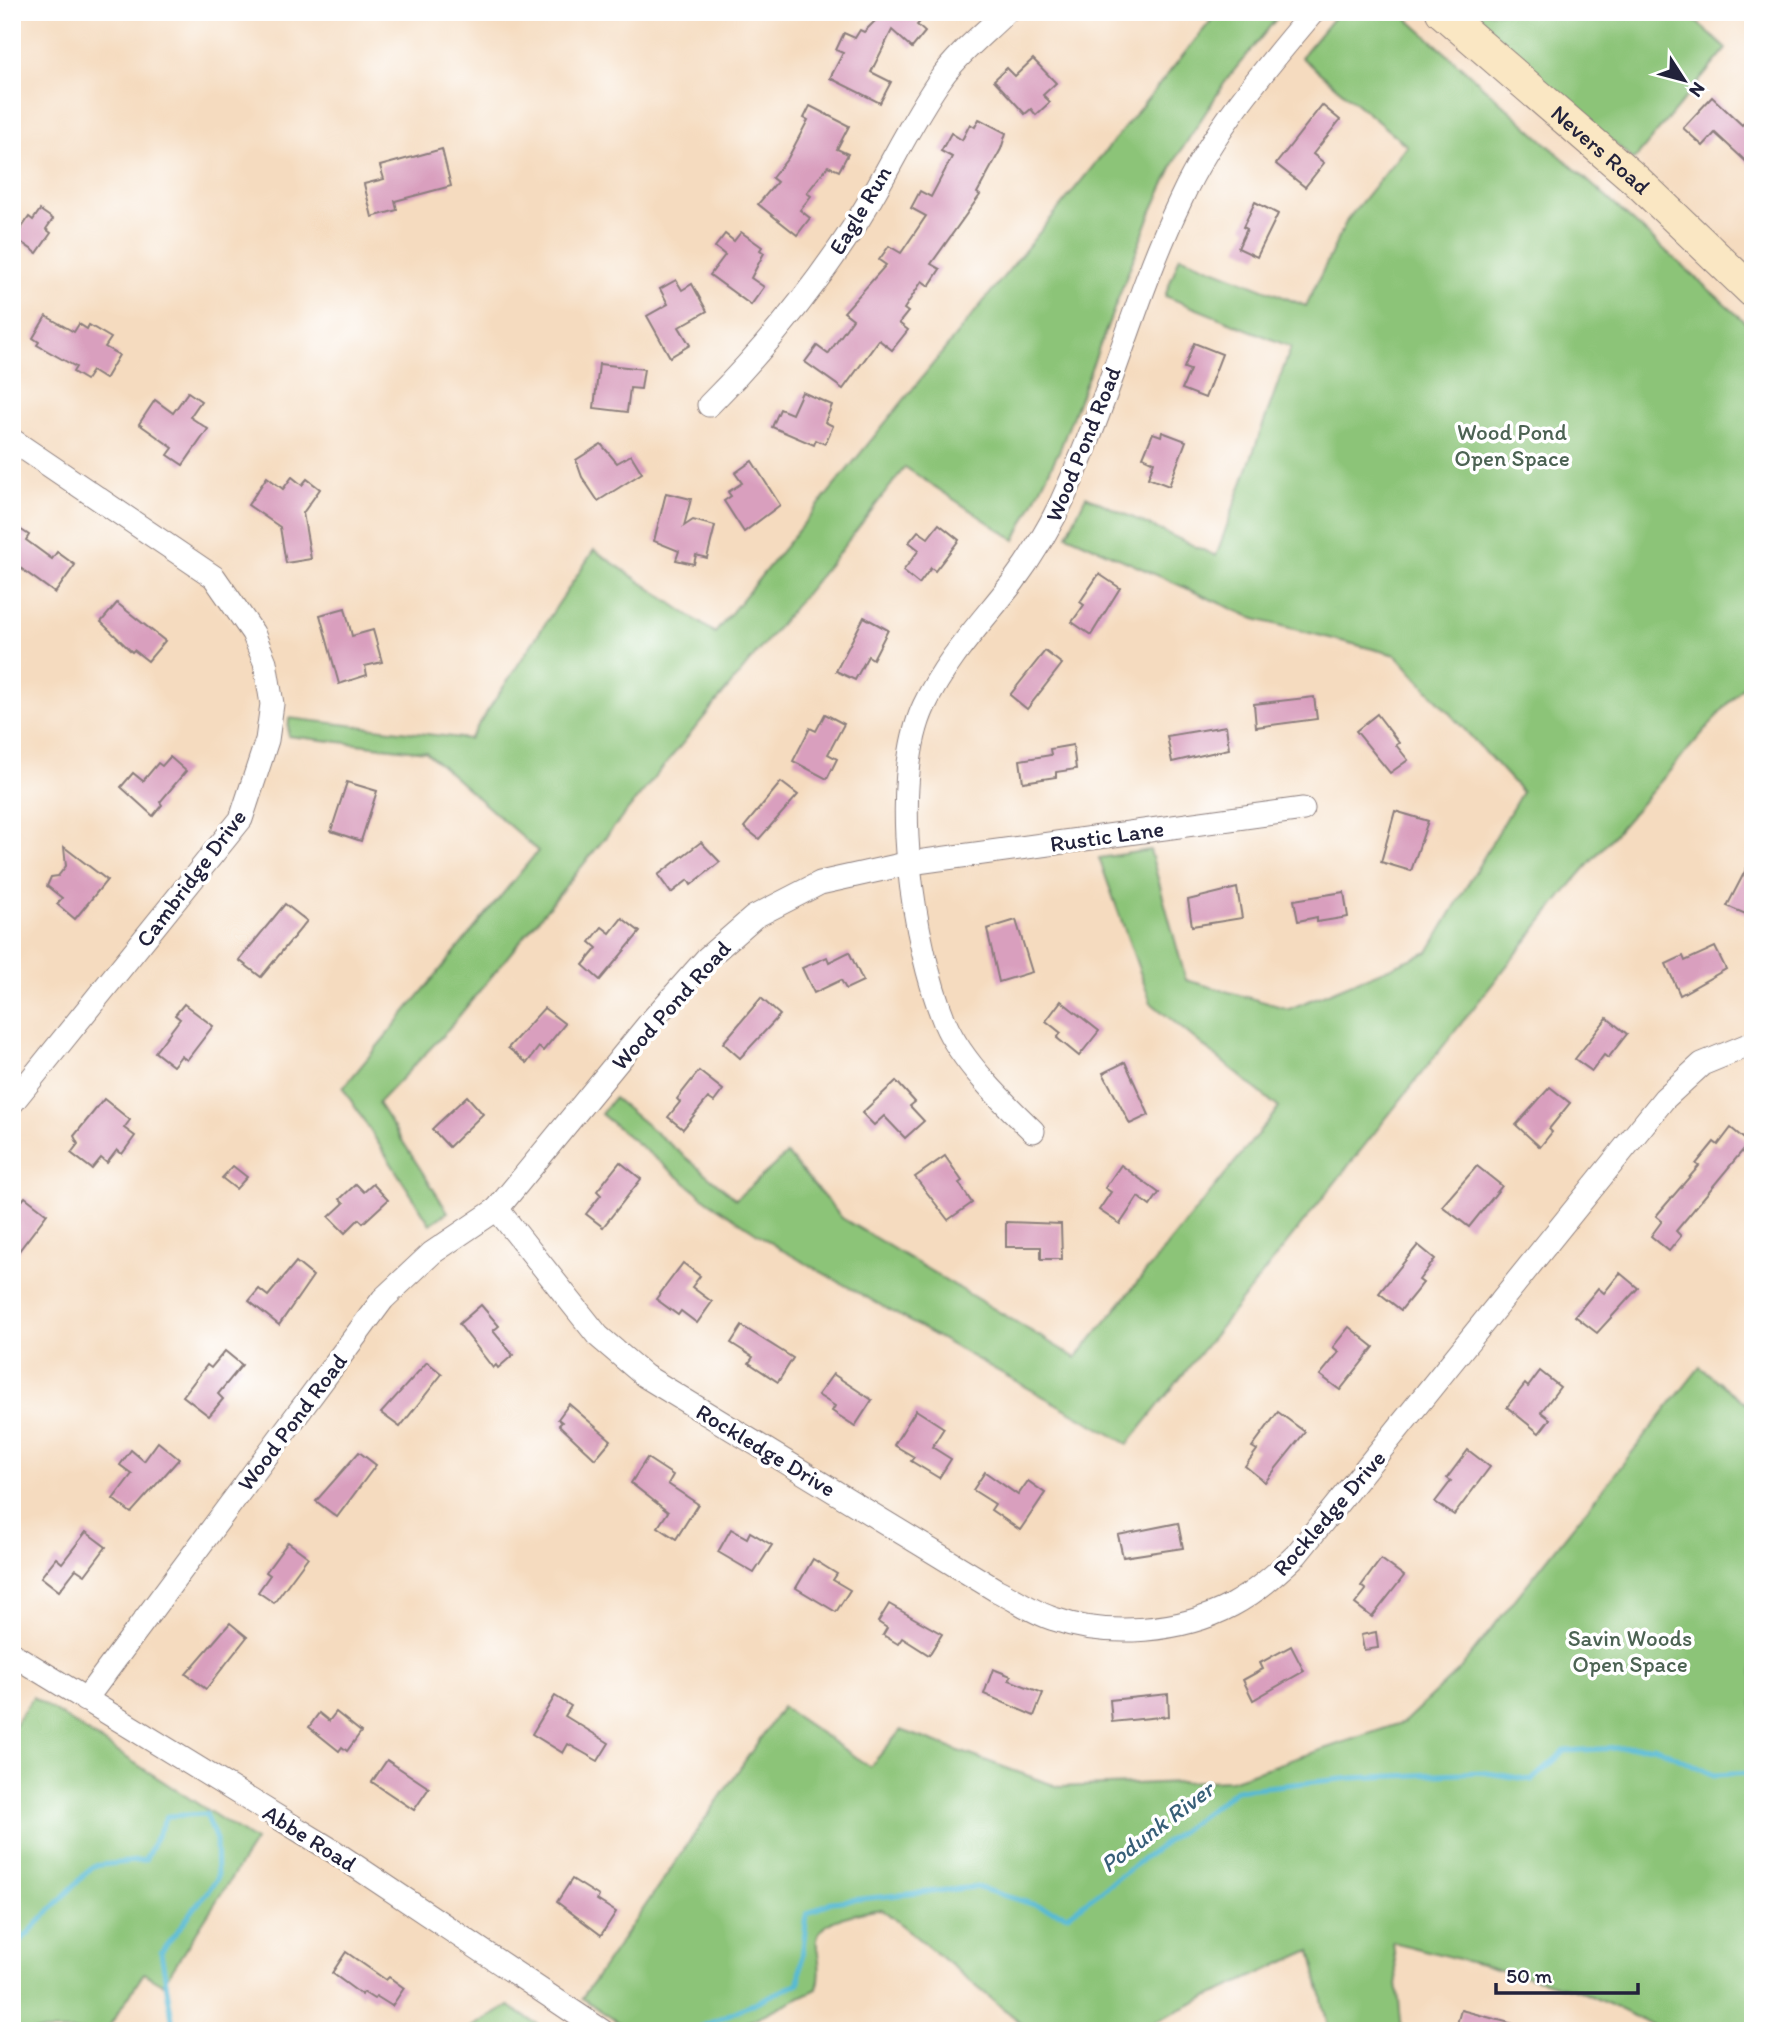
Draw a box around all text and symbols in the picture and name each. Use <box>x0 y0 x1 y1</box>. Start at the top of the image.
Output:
north arrow <box>1650 46 1720 116</box>
text: N <box>1684 78 1710 102</box>
street label: Nevers Road <box>1545 99 1656 200</box>
street label: Eagle Run <box>823 160 897 260</box>
street label: Wood Pond Road <box>1039 362 1127 526</box>
park label: Wood Pond Open Space <box>1454 418 1570 472</box>
street label: Cambridge Drive <box>130 803 252 953</box>
street label: Rustic Lane <box>1048 814 1166 858</box>
street label: Wood Pond Road <box>605 934 737 1076</box>
street label: Wood Pond Road <box>231 1347 353 1496</box>
street label: Rockledge Drive <box>691 1397 841 1503</box>
street label: Rockledge Drive <box>1267 1444 1391 1582</box>
park label: Savin Woods Open Space <box>1568 1624 1692 1678</box>
water label: Podunk River <box>1094 1773 1221 1879</box>
street label: Abbe Road <box>258 1798 362 1878</box>
scale bar <box>1496 1952 1637 1996</box>
text: 50 m <box>1506 1963 1553 1988</box>

